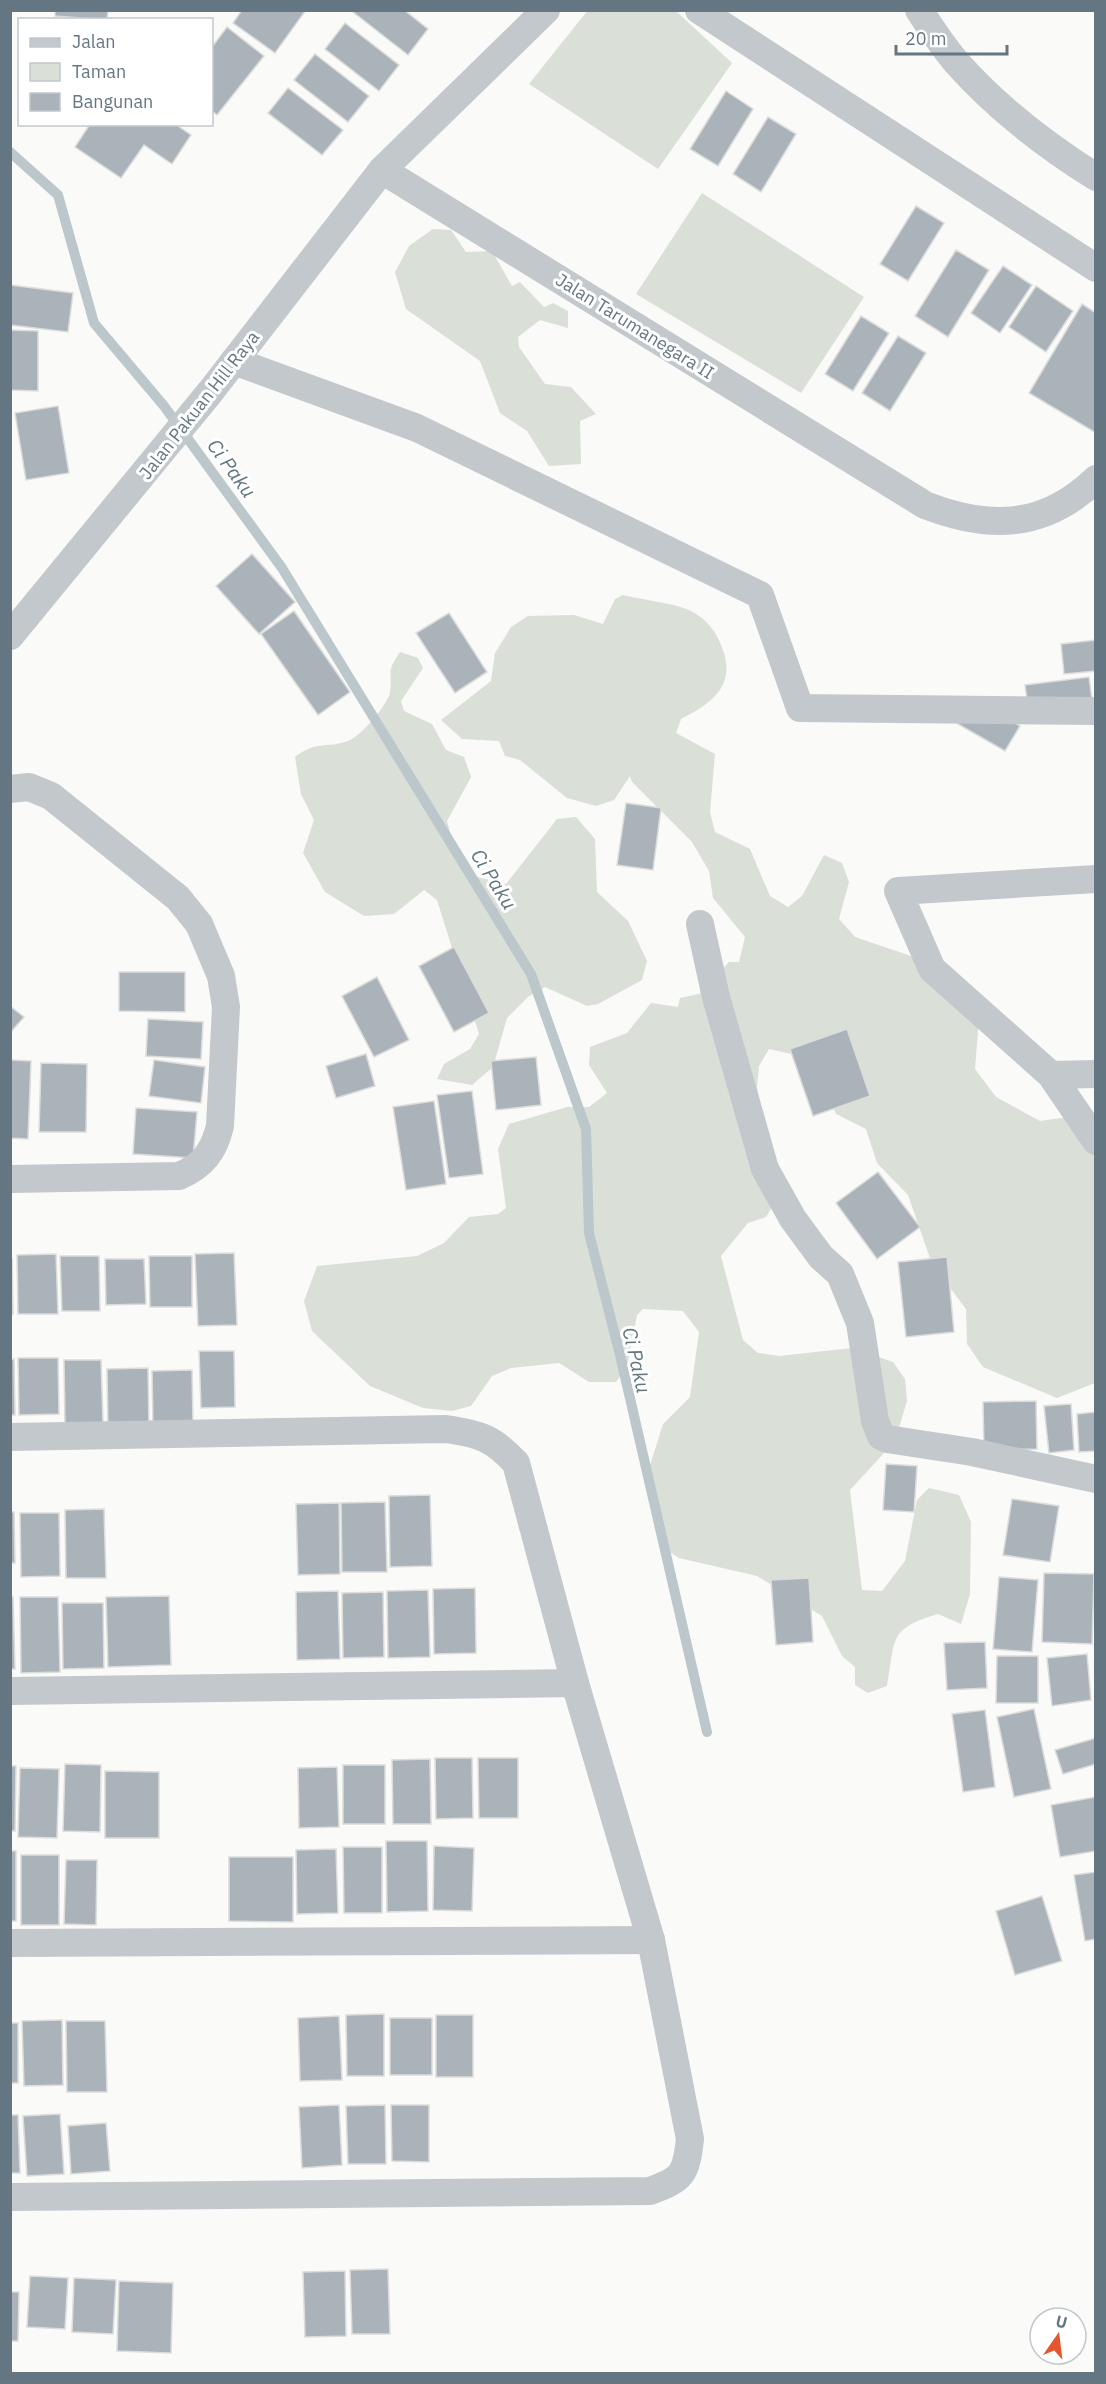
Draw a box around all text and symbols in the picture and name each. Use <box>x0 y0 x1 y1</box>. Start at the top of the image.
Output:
legend <box>18 18 213 126</box>
scale bar <box>896 18 1007 56</box>
text: 20 m <box>905 27 947 50</box>
text: Jalan <box>72 30 116 53</box>
text: Taman <box>72 60 126 83</box>
text: Bangunan <box>72 90 153 113</box>
street label: Jalan Tarumanegara II <box>552 268 718 384</box>
street label: Jalan Pakuan Hill Raya <box>134 326 264 484</box>
water label: Ci Paku <box>201 433 263 503</box>
water label: Ci Paku <box>465 844 523 914</box>
water label: Ci Paku <box>616 1324 658 1396</box>
north arrow <box>1028 2306 1088 2366</box>
text: U <box>1054 2310 1069 2332</box>

